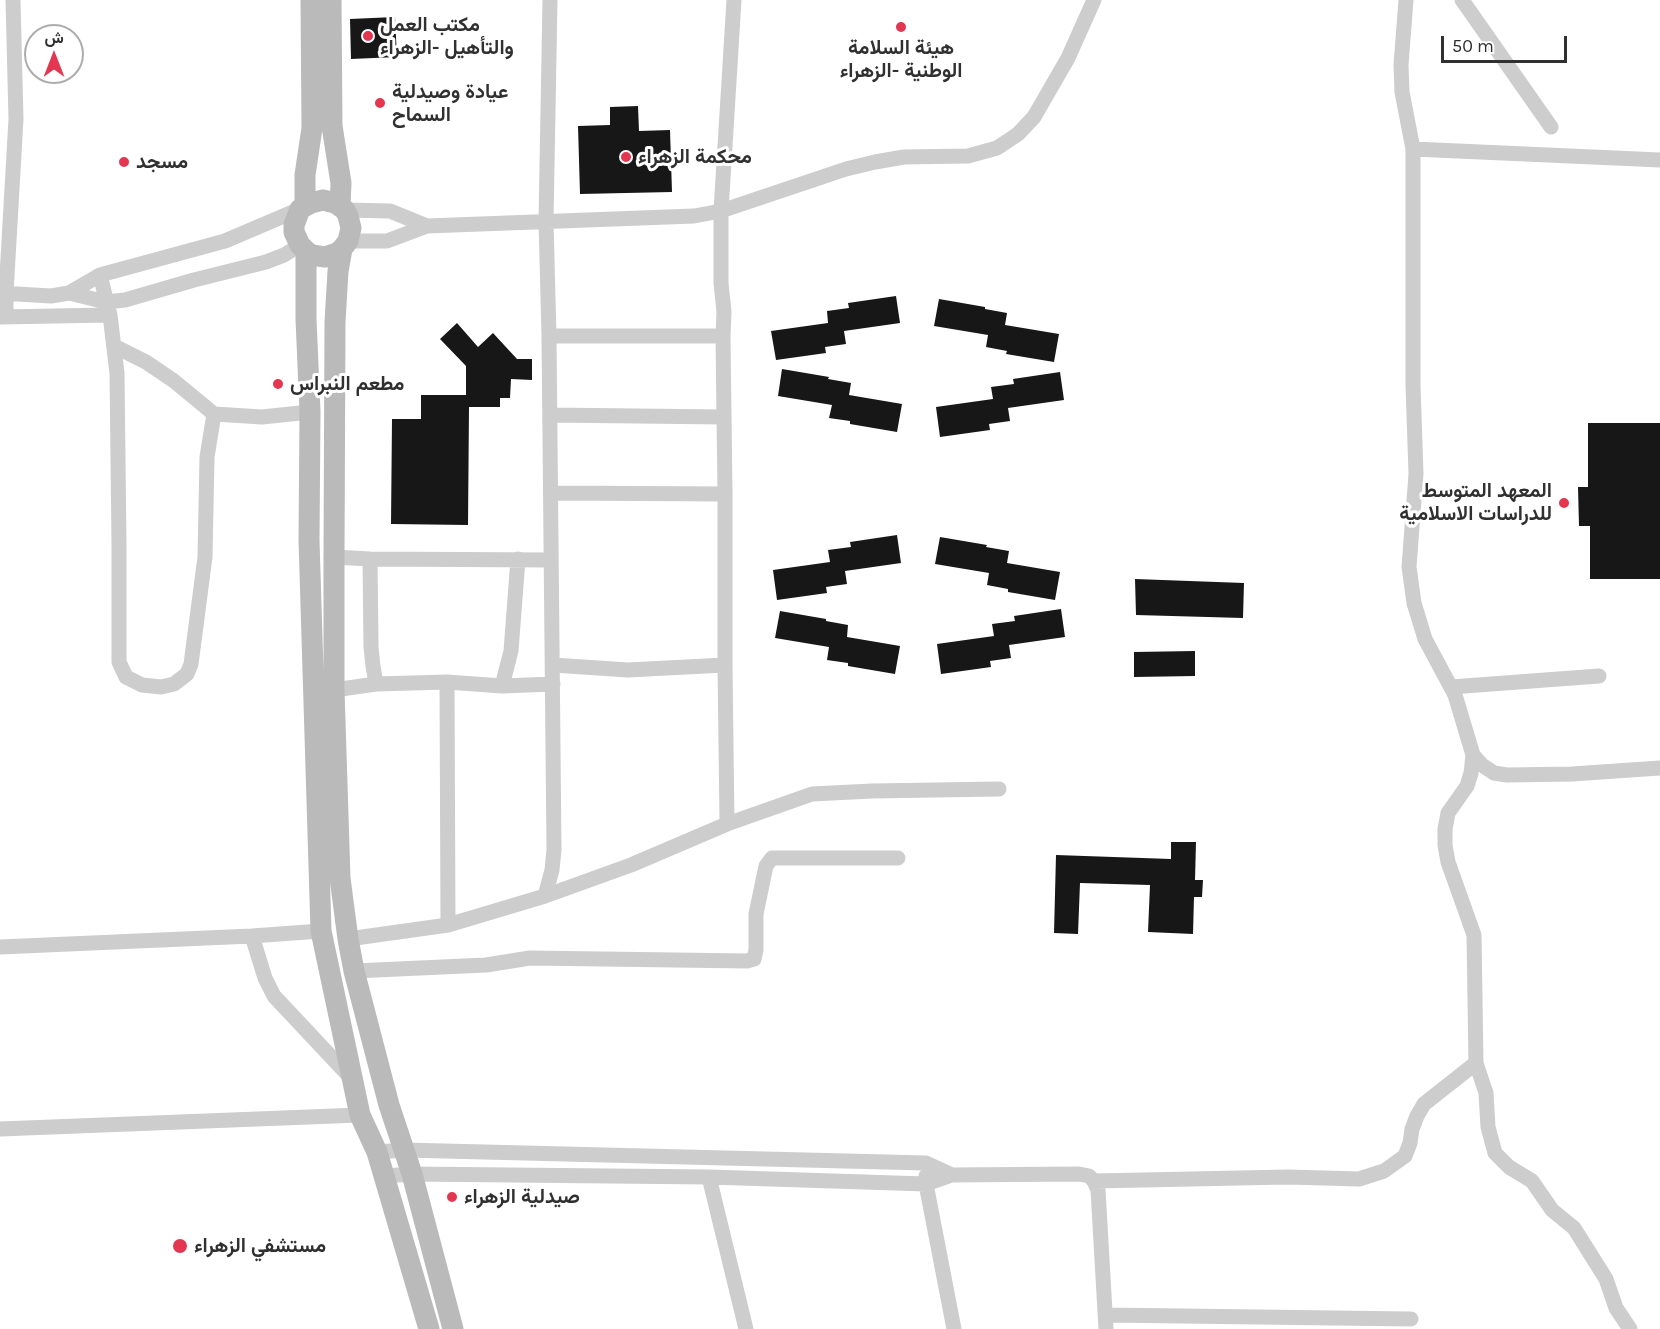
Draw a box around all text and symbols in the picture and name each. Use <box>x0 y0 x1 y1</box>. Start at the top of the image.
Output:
place label: مكتب العمل والتأهيل -الزهراء <box>380 13 514 60</box>
marker: هيئة السلامة الوطنية -الزهراء <box>894 20 908 34</box>
north arrow <box>24 24 84 84</box>
scale bar <box>1444 24 1570 62</box>
text: ش <box>44 28 64 47</box>
marker: مكتب العمل والتأهيل -الزهراء <box>361 29 375 43</box>
text: 50 m <box>1452 35 1494 57</box>
place label: هيئة السلامة الوطنية -الزهراء <box>840 36 962 83</box>
place label: عيادة وصيدلية السماح <box>392 80 508 127</box>
marker: عيادة وصيدلية السماح <box>373 96 387 110</box>
place label: محكمة الزهراء <box>638 145 752 169</box>
place label: مسجد <box>136 150 188 174</box>
marker: محكمة الزهراء <box>619 150 633 164</box>
marker: مسجد <box>117 155 131 169</box>
place label: مطعم النبراس <box>290 372 404 396</box>
marker: مطعم النبراس <box>271 377 285 391</box>
place label: المعهد المتوسط للدراسات الاسلامية <box>1399 479 1552 526</box>
marker: المعهد المتوسط للدراسات الاسلامية <box>1557 496 1571 510</box>
place label: صيدلية الزهراء <box>464 1185 580 1209</box>
marker: صيدلية الزهراء <box>445 1190 459 1204</box>
place label: مستشفي الزهراء <box>194 1234 326 1258</box>
marker: مستشفي الزهراء <box>171 1237 189 1255</box>

